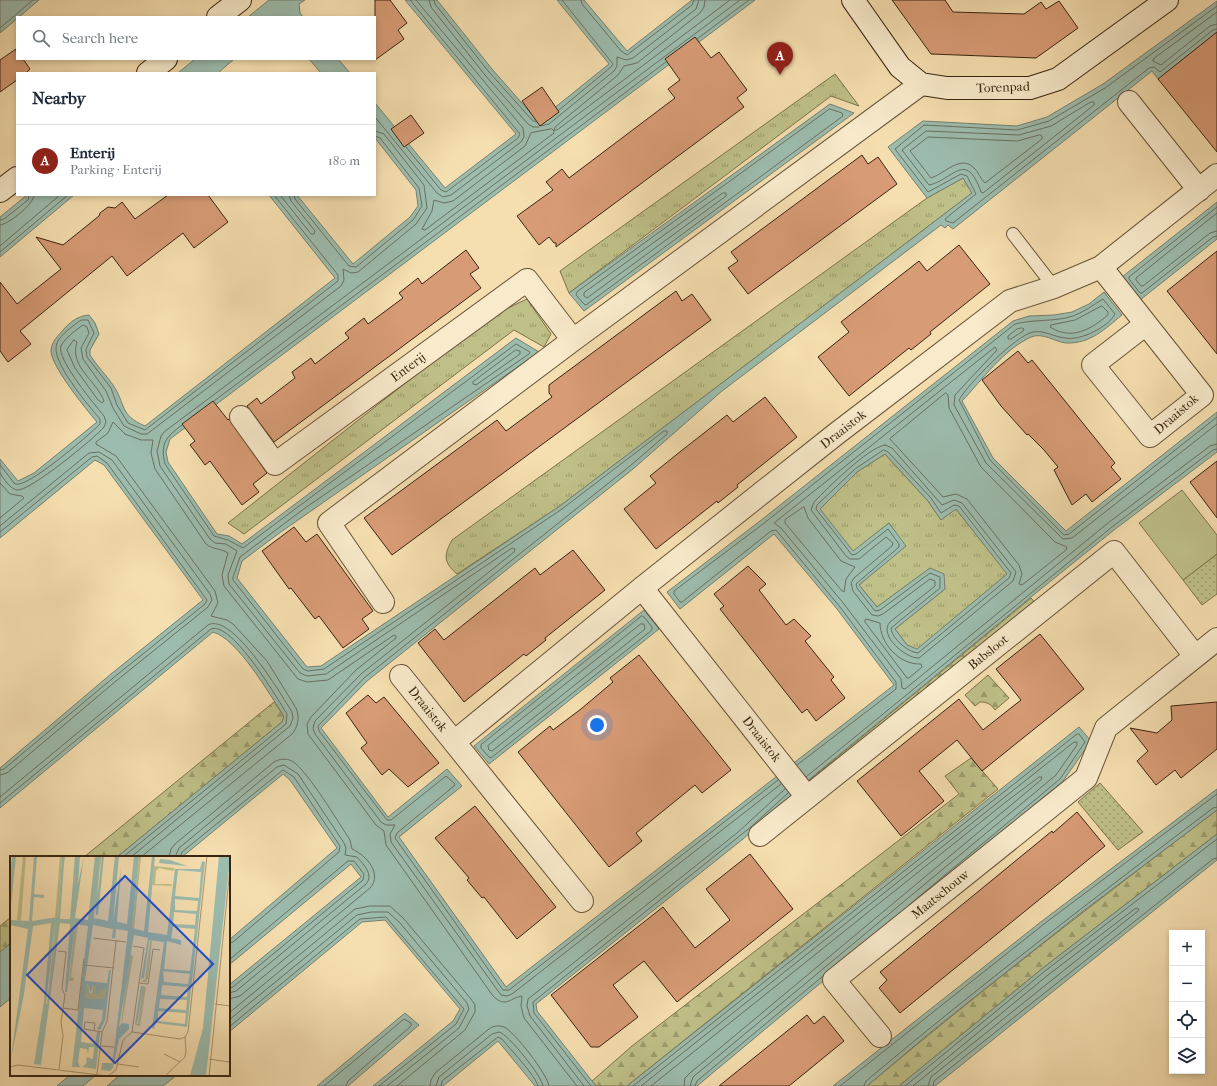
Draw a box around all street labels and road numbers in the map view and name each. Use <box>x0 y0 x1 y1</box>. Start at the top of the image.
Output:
street label: Torenpad <box>976 79 1031 95</box>
street label: Enterij <box>388 349 428 385</box>
street label: Draaistok <box>1151 390 1202 437</box>
street label: Draaistok <box>817 406 869 452</box>
street label: Babsloot <box>965 631 1011 673</box>
street label: Draaistok <box>405 683 451 735</box>
street label: Draaistok <box>739 713 785 765</box>
street label: Maatschouw <box>908 866 972 922</box>

